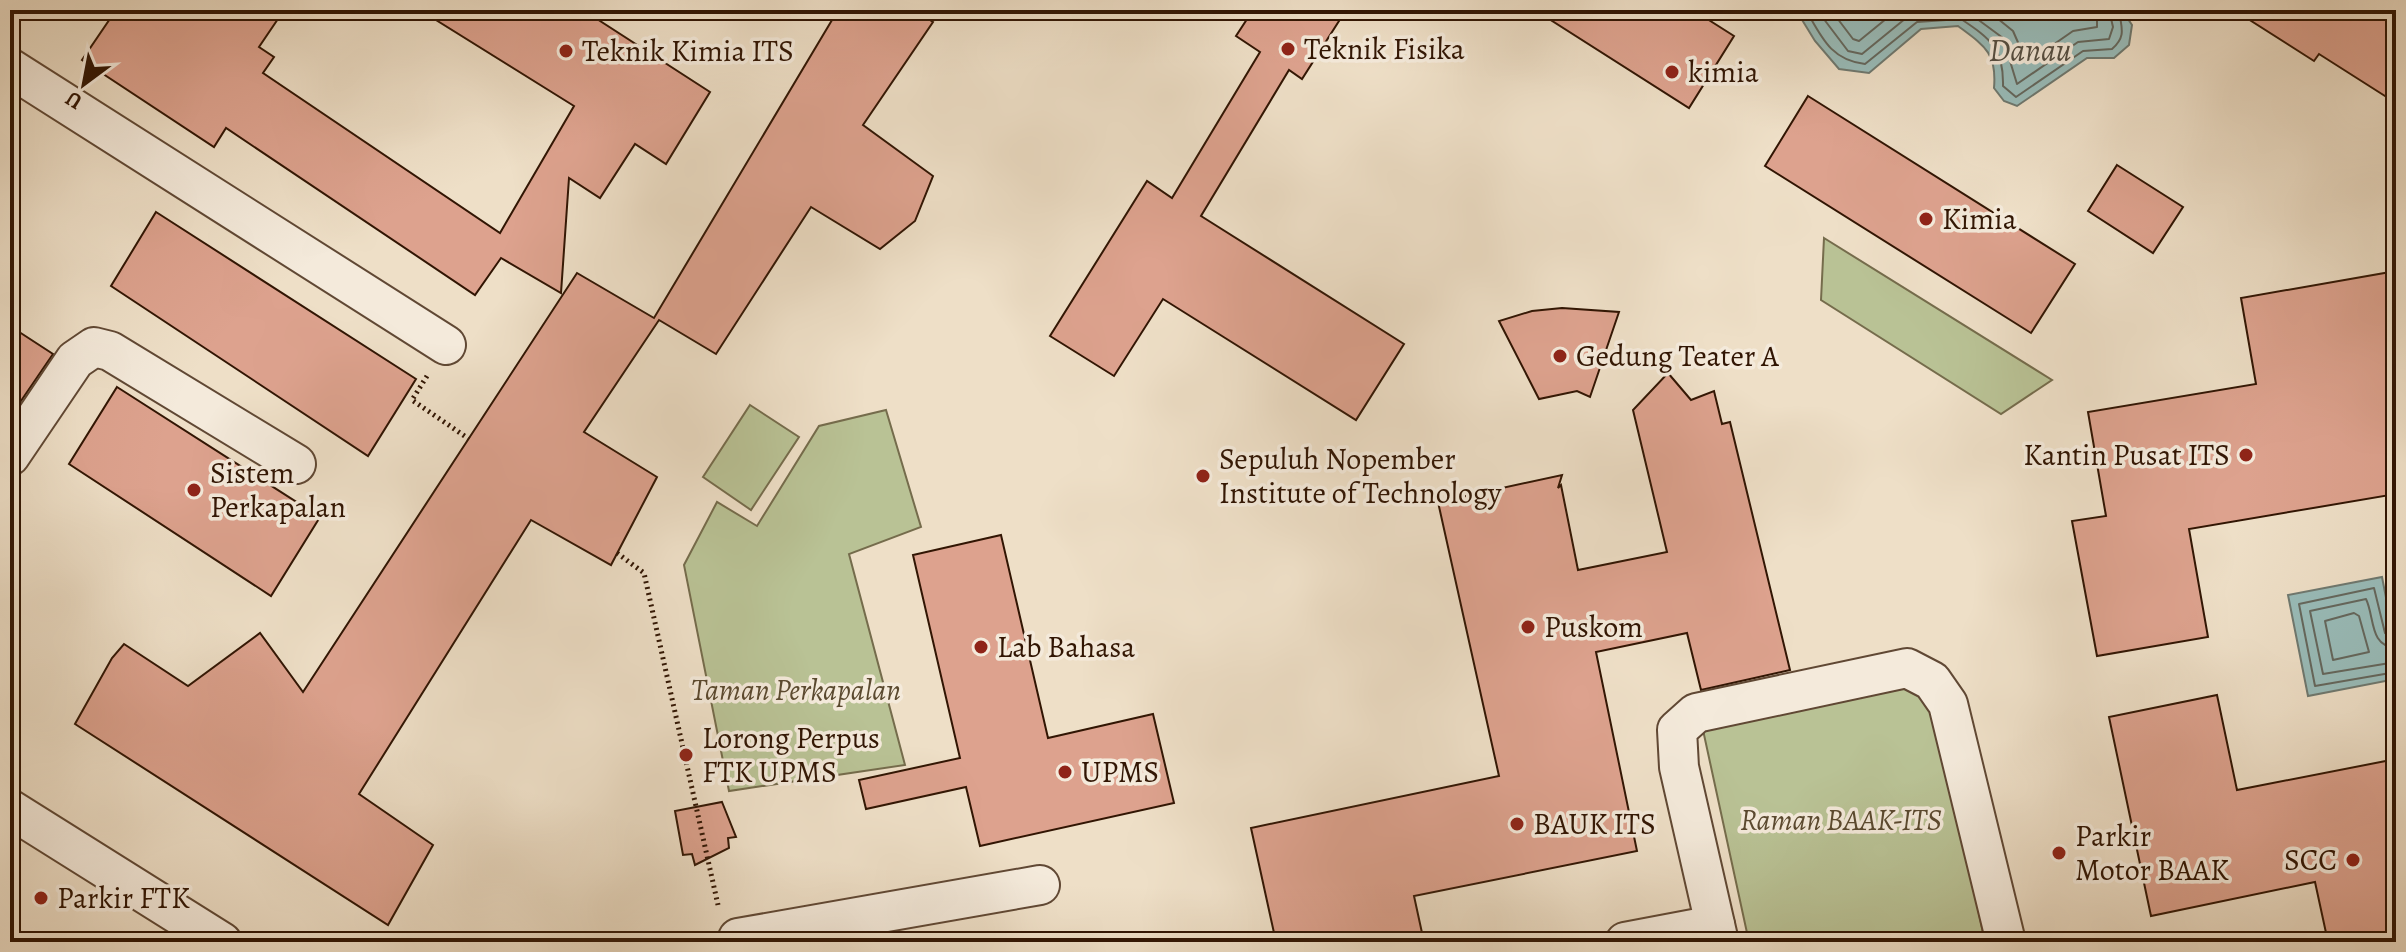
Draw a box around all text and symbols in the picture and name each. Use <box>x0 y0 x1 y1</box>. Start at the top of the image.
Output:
water label: Danau <box>1989 28 2071 72</box>
place label: Teknik Fisika <box>1304 29 1465 69</box>
place label: Teknik Kimia ITS <box>582 31 794 71</box>
marker: Teknik Fisika <box>1279 40 1297 58</box>
marker: Teknik Kimia ITS <box>557 42 575 60</box>
north arrow <box>44 44 124 124</box>
place label: kimia <box>1688 52 1759 92</box>
marker: kimia <box>1663 63 1681 81</box>
text: U <box>59 83 88 117</box>
place label: Kimia <box>1942 199 2017 239</box>
marker: Kimia <box>1917 210 1935 228</box>
place label: Gedung Teater A <box>1576 336 1779 376</box>
marker: Gedung Teater A <box>1551 347 1569 365</box>
place label: Kantin Pusat ITS <box>2023 435 2230 475</box>
place label: Sepuluh Nopember Institute of Technology <box>1219 439 1502 513</box>
marker: Kantin Pusat ITS <box>2237 446 2255 464</box>
place label: Sistem Perkapalan <box>210 453 346 527</box>
marker: Sepuluh Nopember Institute of Technology <box>1194 467 1212 485</box>
marker: Sistem Perkapalan <box>185 481 203 499</box>
place label: Puskom <box>1544 607 1643 647</box>
marker: Puskom <box>1519 618 1537 636</box>
place label: Lab Bahasa <box>997 627 1135 667</box>
marker: Lab Bahasa <box>972 638 990 656</box>
park label: Taman Perkapalan <box>691 670 901 710</box>
place label: Lorong Perpus FTK UPMS <box>702 718 880 792</box>
marker: Lorong Perpus FTK UPMS <box>677 746 695 764</box>
place label: UPMS <box>1081 752 1159 792</box>
marker: UPMS <box>1056 763 1074 781</box>
park label: Raman BAAK-ITS <box>1740 800 1942 840</box>
place label: BAUK ITS <box>1533 804 1656 844</box>
marker: BAUK ITS <box>1508 815 1526 833</box>
place label: Parkir Motor BAAK <box>2075 816 2229 890</box>
place label: SCC <box>2284 840 2337 880</box>
marker: Parkir Motor BAAK <box>2050 844 2068 862</box>
marker: SCC <box>2344 851 2362 869</box>
place label: Parkir FTK <box>57 878 190 918</box>
marker: Parkir FTK <box>32 889 50 907</box>

